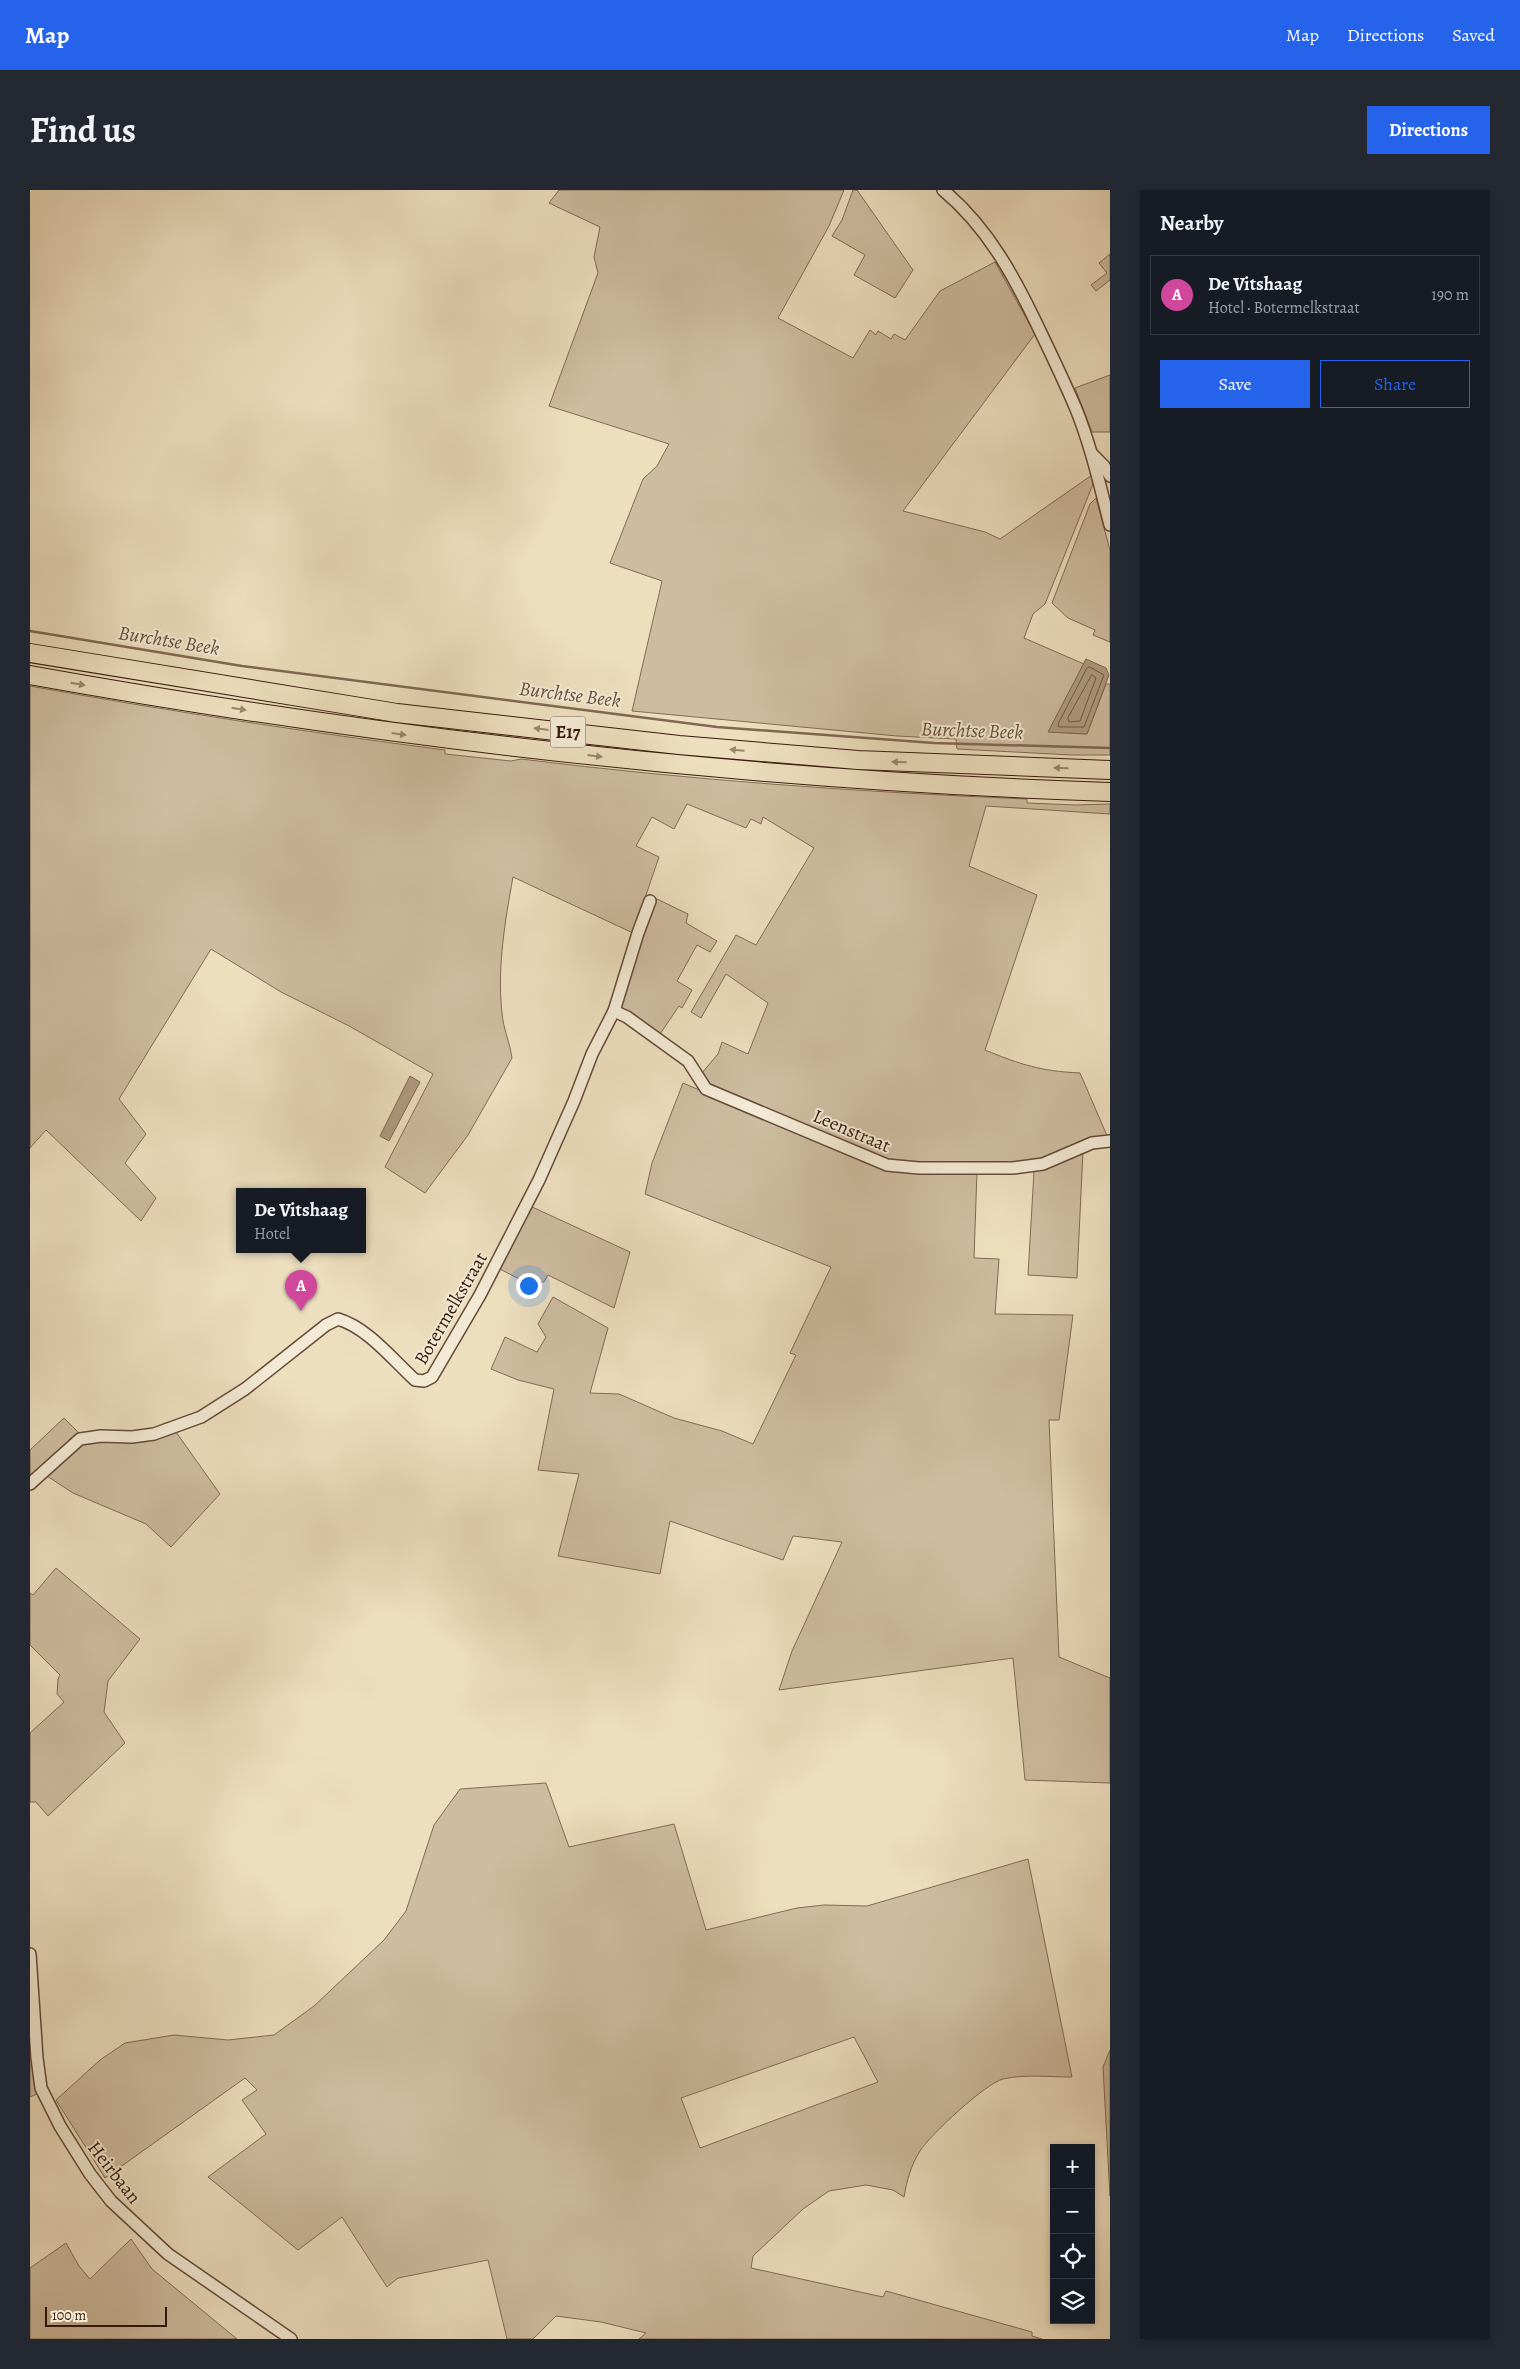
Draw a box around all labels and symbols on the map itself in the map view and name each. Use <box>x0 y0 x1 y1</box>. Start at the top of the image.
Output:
water label: Burchtse Beek <box>116 619 222 662</box>
water label: Burchtse Beek <box>518 675 622 714</box>
one-way arrow <box>70 680 86 688</box>
one-way arrow <box>231 705 247 713</box>
water label: Burchtse Beek <box>920 715 1024 746</box>
road number: E17 <box>550 716 586 748</box>
one-way arrow <box>532 725 548 733</box>
one-way arrow <box>391 730 407 738</box>
one-way arrow <box>729 745 745 753</box>
one-way arrow <box>588 753 604 761</box>
one-way arrow <box>891 757 907 765</box>
one-way arrow <box>1053 764 1069 772</box>
street label: Leenstraat <box>809 1103 894 1159</box>
street label: Botermelkstraat <box>408 1247 494 1370</box>
pin: A <box>285 1270 317 1311</box>
your location <box>516 1273 542 1299</box>
street label: Heirbaan <box>82 2136 147 2209</box>
scale bar <box>45 2304 168 2327</box>

